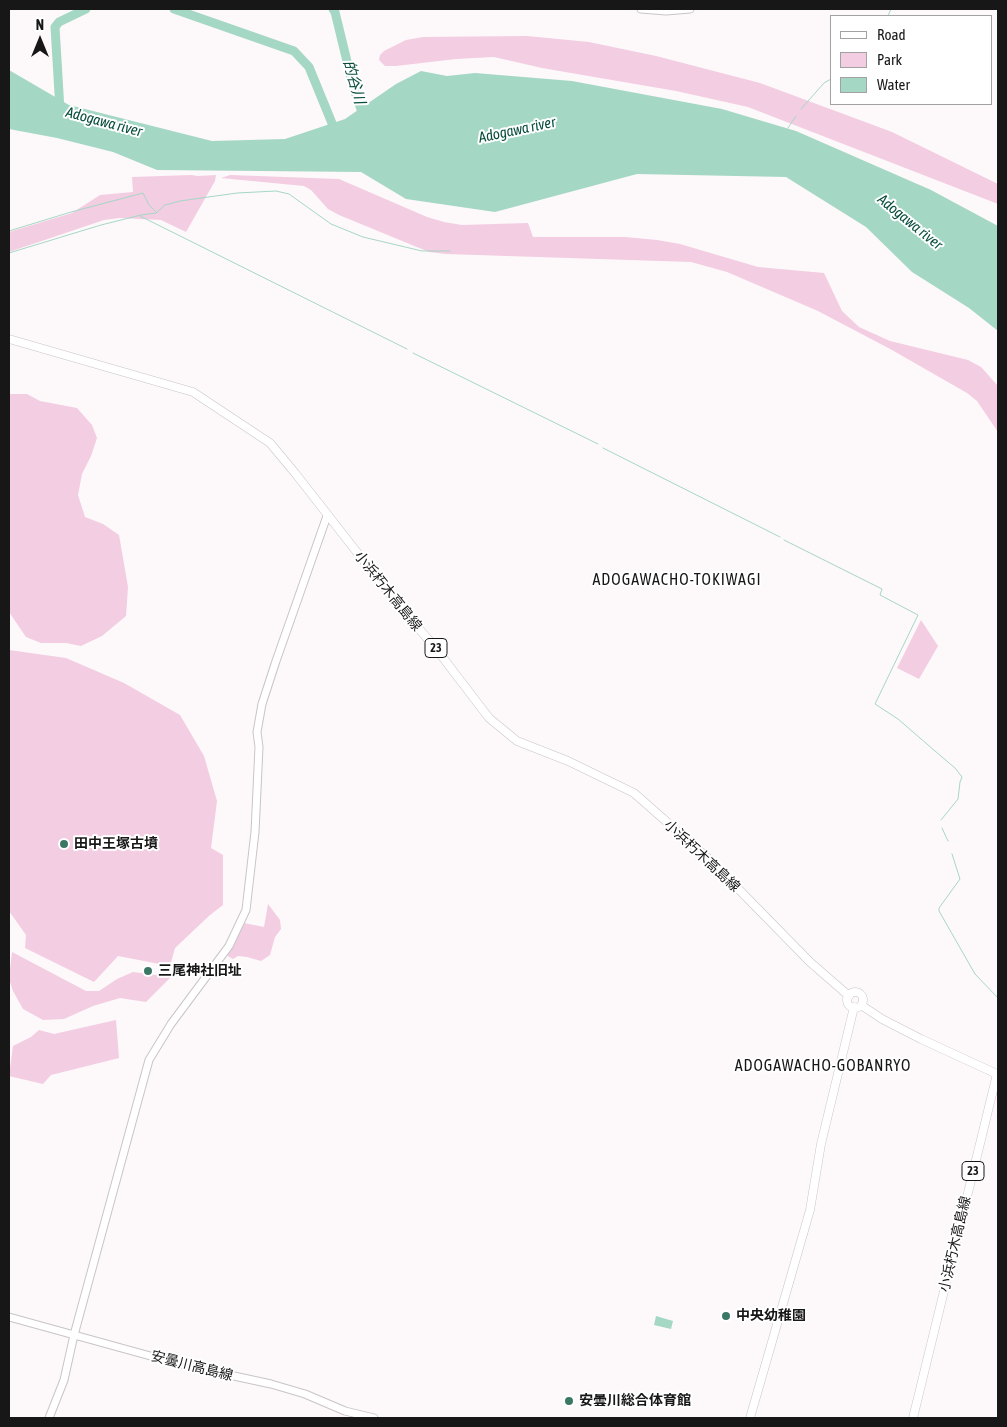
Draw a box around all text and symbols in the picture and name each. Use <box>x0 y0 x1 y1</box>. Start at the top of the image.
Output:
north arrow <box>15 15 65 65</box>
legend <box>830 15 992 105</box>
text: N <box>36 17 44 33</box>
text: Road <box>877 26 906 43</box>
text: Park <box>877 51 902 68</box>
water label: 的谷川 <box>339 58 369 106</box>
text: Water <box>877 76 910 93</box>
water label: Adogawa river <box>64 103 144 141</box>
water label: Adogawa river <box>477 113 557 147</box>
water label: Adogawa river <box>874 190 946 254</box>
street label: 小浜朽木高島線 <box>351 548 425 634</box>
district label: ADOGAWACHO-TOKIWAGI <box>590 570 764 590</box>
road number: 23 <box>425 638 447 658</box>
street label: 小浜朽木高島線 <box>660 816 744 896</box>
place label: 田中王塚古墳 <box>74 836 158 852</box>
marker: 田中王塚古墳 <box>58 838 70 850</box>
place label: 三尾神社旧址 <box>158 963 242 979</box>
marker: 三尾神社旧址 <box>142 965 154 977</box>
district label: ADOGAWACHO-GOBANRYO <box>732 1056 914 1076</box>
road number: 23 <box>962 1162 984 1180</box>
street label: 小浜朽木高島線 <box>936 1194 974 1294</box>
place label: 中央幼稚園 <box>736 1308 806 1324</box>
marker: 中央幼稚園 <box>720 1310 732 1322</box>
street label: 安曇川高島線 <box>149 1348 235 1384</box>
place label: 安曇川総合体育館 <box>579 1393 691 1409</box>
marker: 安曇川総合体育館 <box>563 1395 575 1407</box>

